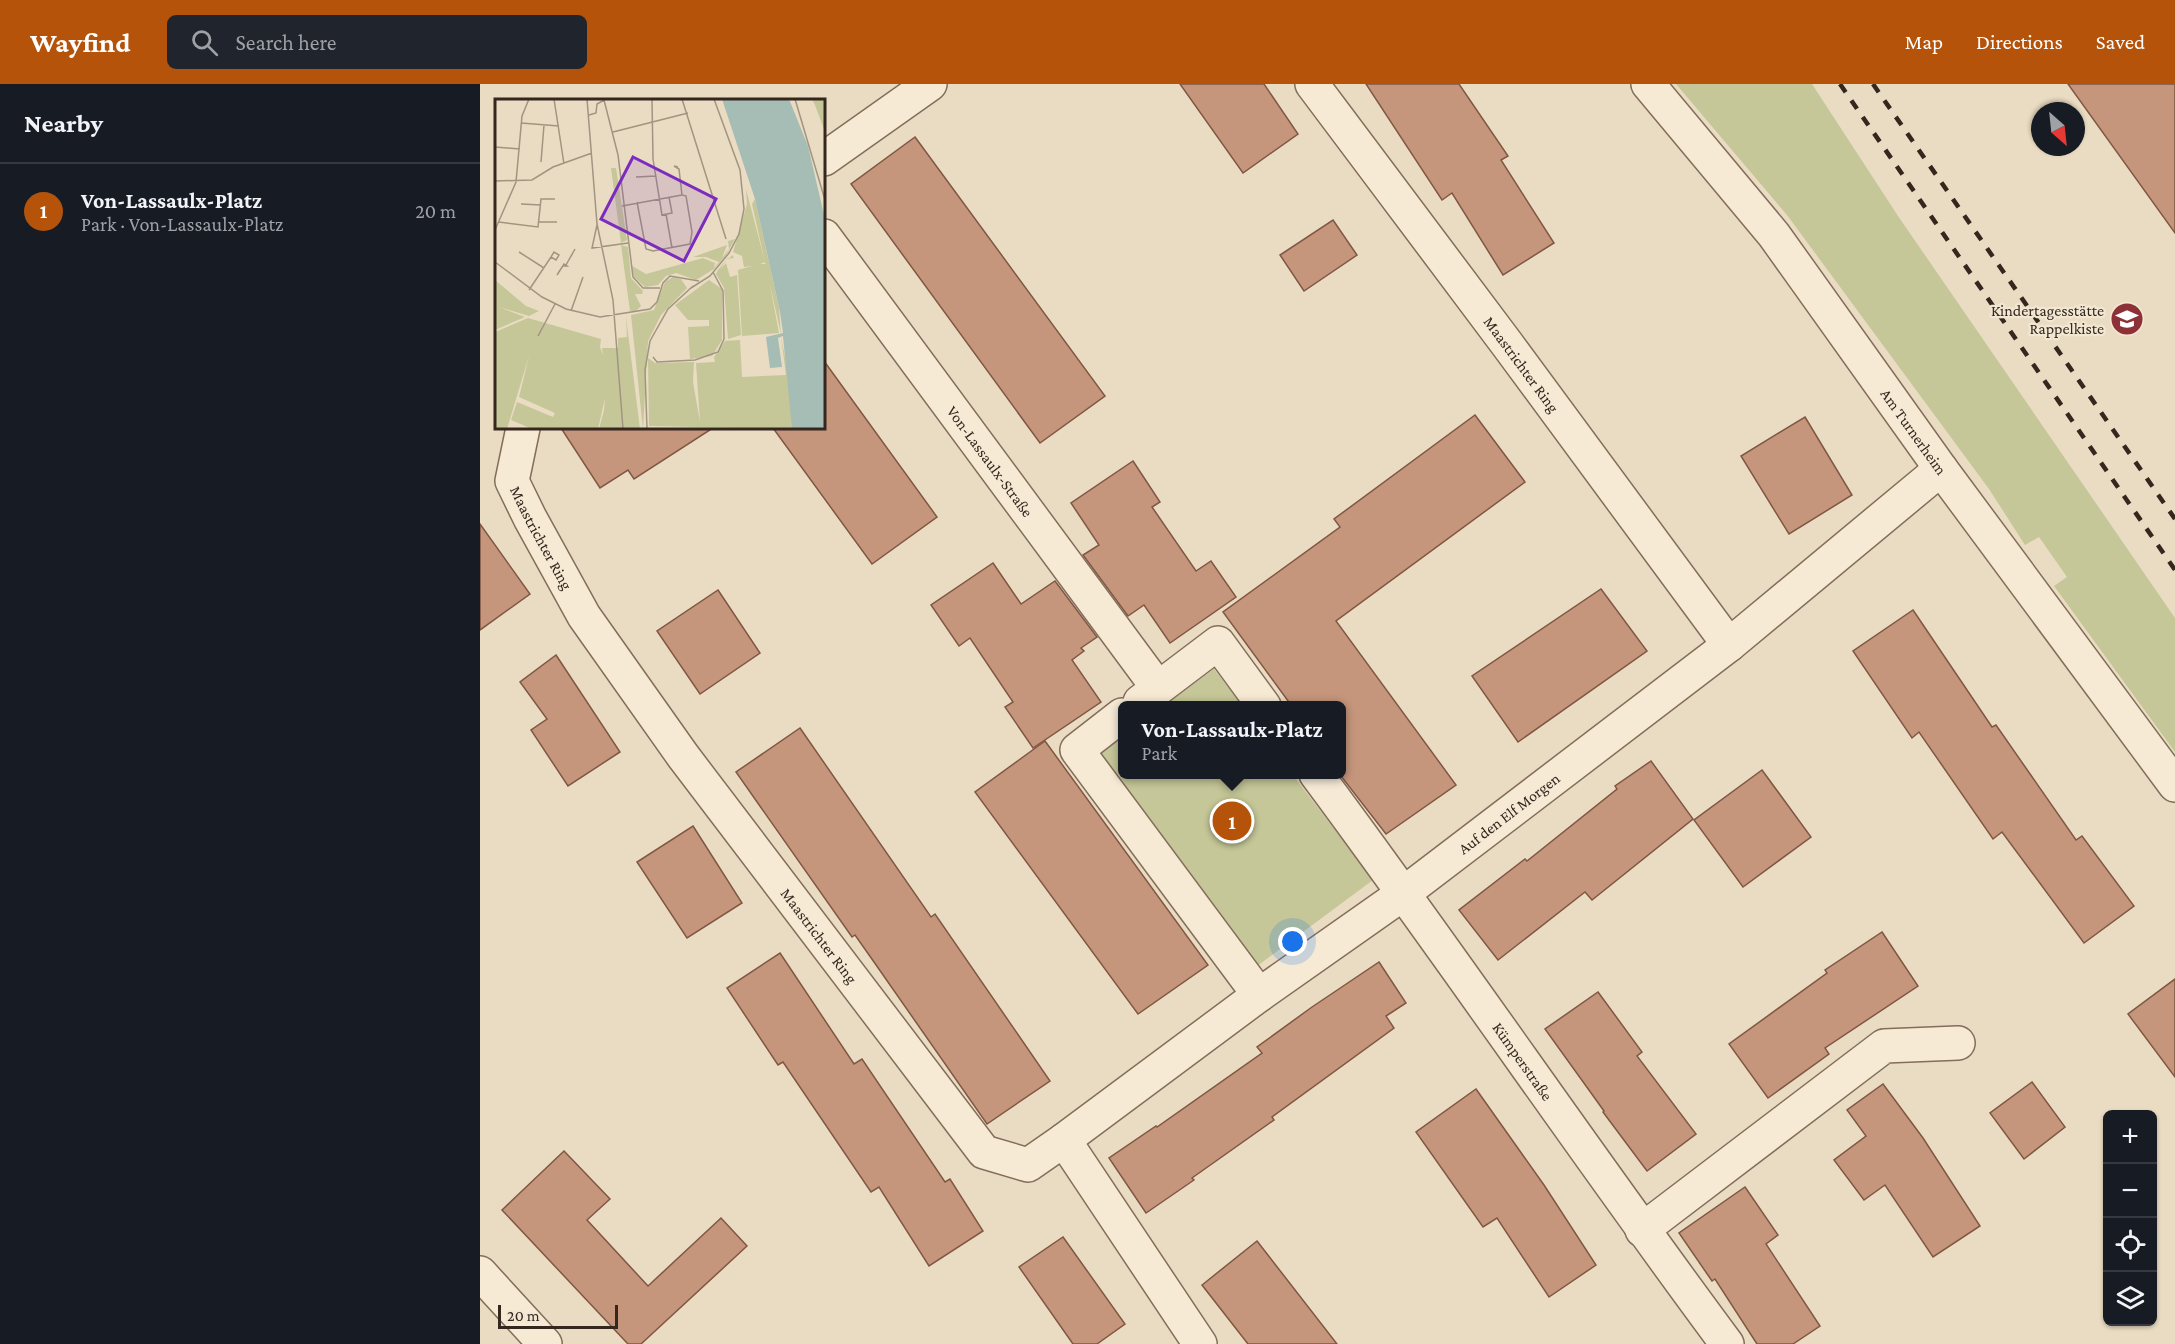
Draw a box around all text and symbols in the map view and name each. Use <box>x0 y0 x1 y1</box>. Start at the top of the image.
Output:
search box <box>167 15 587 69</box>
icon: search <box>188 26 221 59</box>
text: Wayfind <box>30 27 131 58</box>
text: Search here <box>236 30 336 55</box>
text: Map <box>1905 30 1943 54</box>
text: Directions <box>1976 30 2063 54</box>
text: Saved <box>2096 30 2145 54</box>
inset map <box>495 99 825 429</box>
north arrow <box>2031 102 2085 156</box>
text: Nearby <box>24 109 103 138</box>
text: Von-Lassaulx-Platz <box>81 188 262 213</box>
text: 1 <box>40 200 47 222</box>
text: 20 m <box>415 200 456 222</box>
text: Park · Von-Lassaulx-Platz <box>81 213 283 235</box>
school or university icon: Kindertagesstätte Rappelkiste <box>2109 301 2145 337</box>
place label: Kindertagesstätte Rappelkiste <box>1991 302 2104 338</box>
street label: Maastrichter Ring <box>1480 313 1563 417</box>
street label: Am Turnerheim <box>1877 385 1950 478</box>
street label: Von-Lassaulx-Straße <box>943 403 1037 520</box>
street label: Maastrichter Ring <box>507 483 576 593</box>
popup <box>1118 701 1346 779</box>
text: Von-Lassaulx-Platz <box>1142 717 1323 742</box>
text: Park <box>1142 742 1177 764</box>
street label: Auf den Elf Morgen <box>1455 769 1563 857</box>
pin: 1 <box>1212 798 1251 844</box>
street label: Maastrichter Ring <box>777 885 861 987</box>
your location <box>1278 927 1307 956</box>
street label: Kümperstraße <box>1489 1019 1556 1104</box>
map controls <box>2103 1110 2157 1326</box>
button: + <box>2103 1110 2157 1164</box>
button: − <box>2103 1164 2157 1218</box>
button: locate <box>2103 1218 2157 1272</box>
button: layers <box>2103 1272 2157 1326</box>
scale bar <box>498 1302 618 1330</box>
text: 20 m <box>507 1307 540 1324</box>

